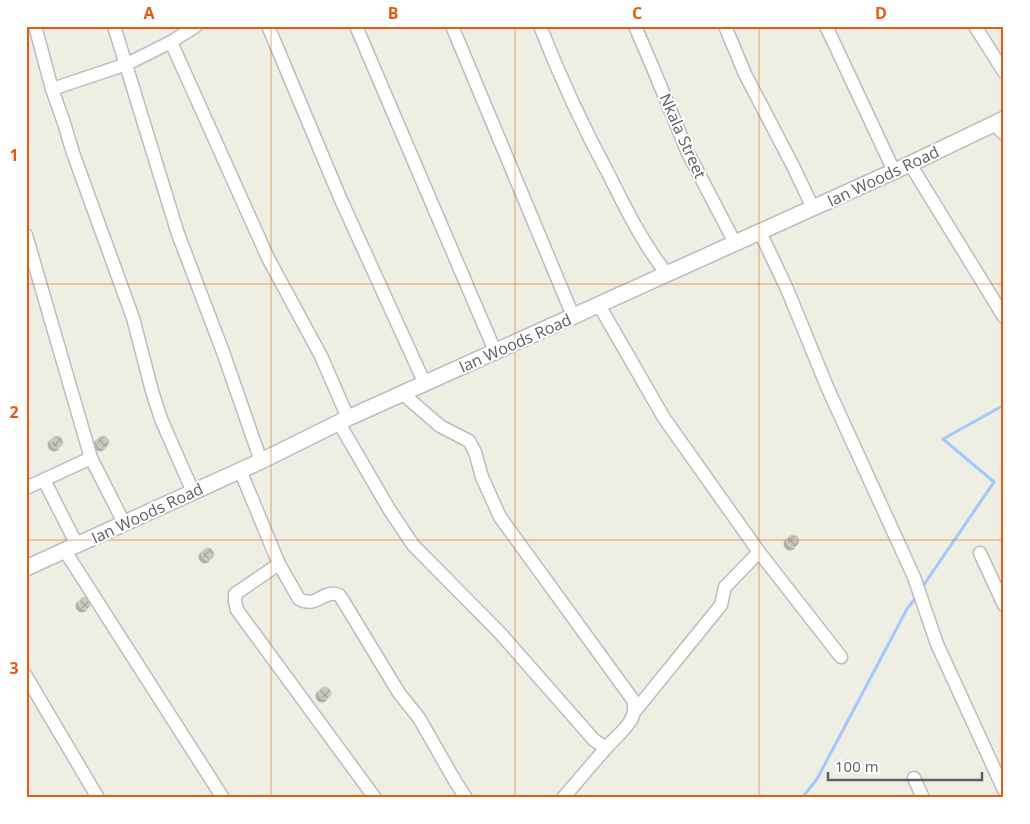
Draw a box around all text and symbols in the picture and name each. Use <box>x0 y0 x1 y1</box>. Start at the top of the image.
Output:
text: A <box>143 2 155 24</box>
text: B <box>388 2 398 24</box>
text: C <box>632 2 642 24</box>
text: D <box>875 2 887 24</box>
street label: Nkala Street <box>654 90 712 182</box>
street label: Ian Woods Road <box>823 140 943 212</box>
text: 1 <box>9 144 19 166</box>
street label: Ian Woods Road <box>455 308 575 378</box>
text: 2 <box>9 401 19 423</box>
street label: Ian Woods Road <box>87 477 207 549</box>
text: 3 <box>9 657 19 679</box>
scale bar <box>828 749 981 781</box>
text: 100 m <box>835 756 879 776</box>

